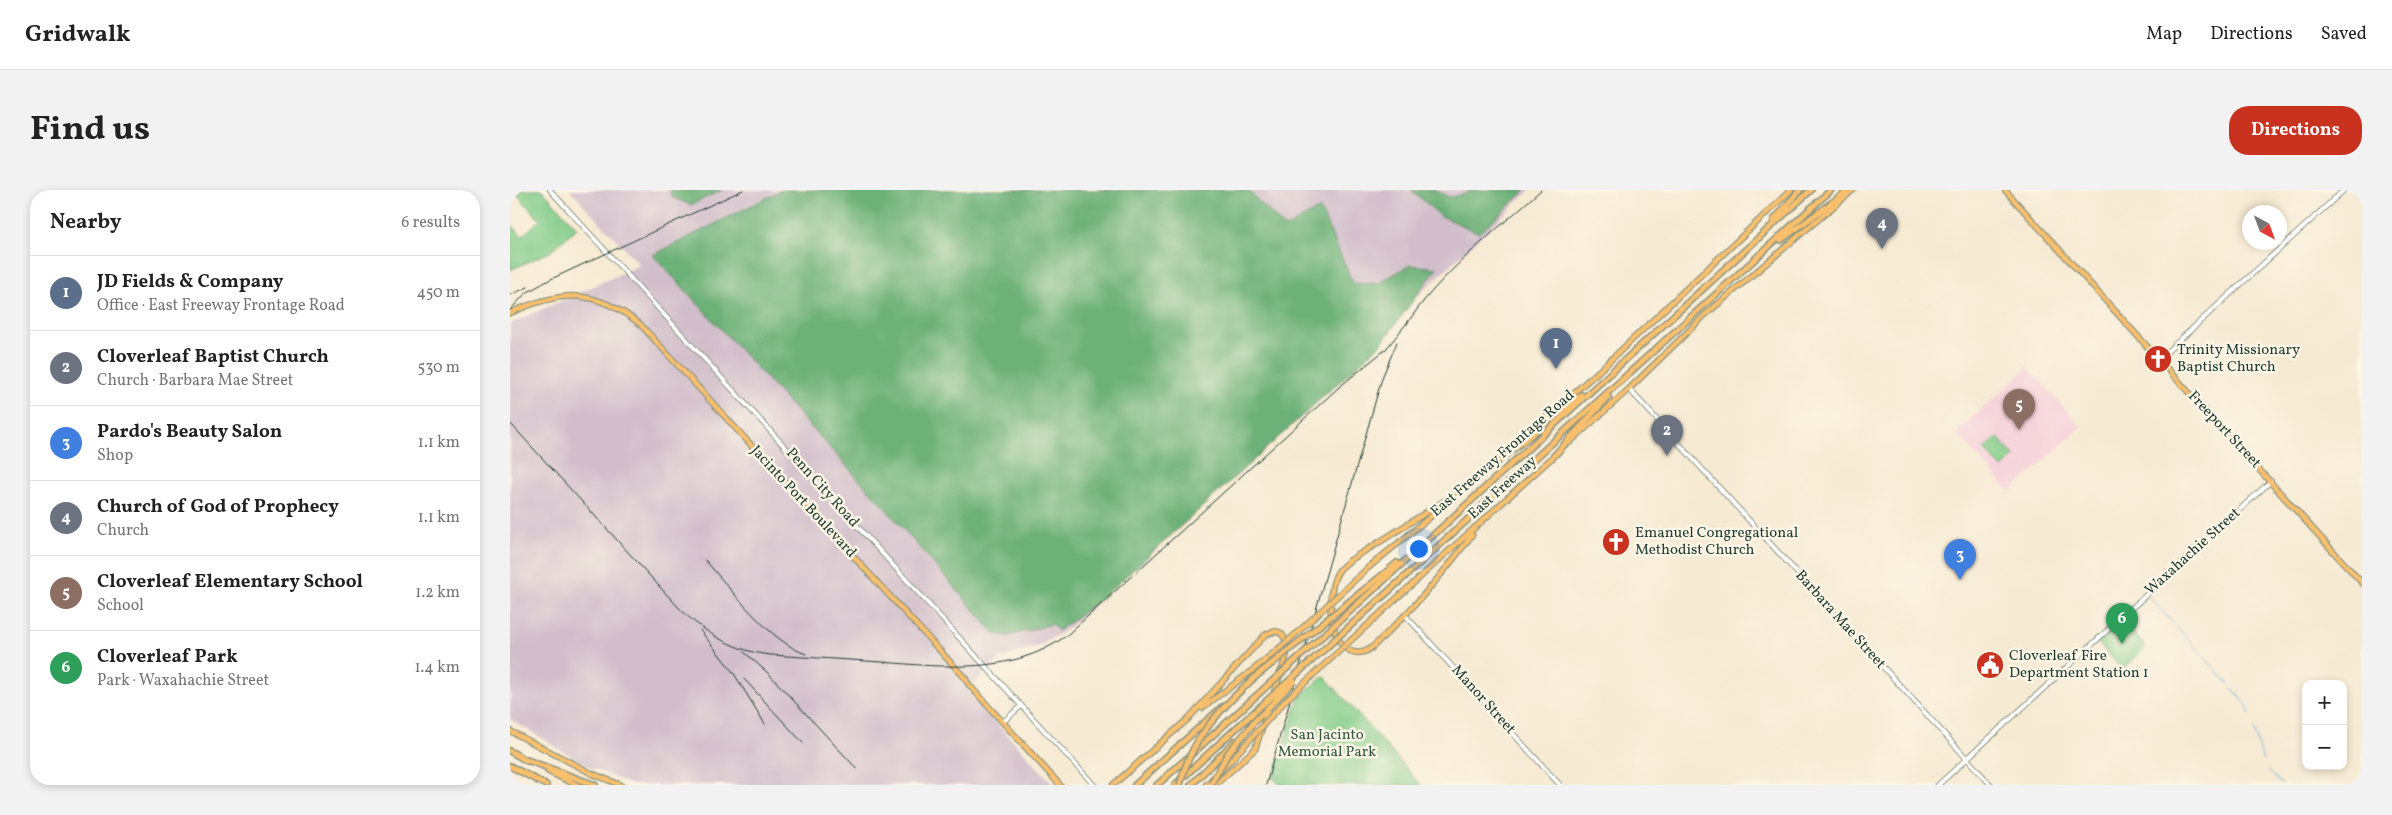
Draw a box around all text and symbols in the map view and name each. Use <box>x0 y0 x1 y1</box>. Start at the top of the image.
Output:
text: Gridwalk <box>25 18 131 52</box>
text: Map <box>2146 22 2182 47</box>
text: Directions <box>2210 22 2293 47</box>
text: Saved <box>2321 22 2367 47</box>
text: Find us <box>30 106 150 154</box>
button: Directions <box>2229 106 2362 155</box>
north arrow <box>2242 205 2287 250</box>
text: Nearby <box>50 208 121 237</box>
pin: 4 <box>1866 208 1898 249</box>
text: 6 results <box>401 212 460 234</box>
text: JD Fields & Company <box>97 269 283 295</box>
text: 1 <box>63 282 69 304</box>
text: 450 m <box>417 282 460 304</box>
text: Office · East Freeway Frontage Road <box>97 295 345 317</box>
pin: 1 <box>1540 328 1572 369</box>
place label: Trinity Missionary Baptist Church <box>2177 340 2300 378</box>
text: Cloverleaf Baptist Church <box>97 344 329 370</box>
church icon: Trinity Missionary Baptist Church <box>2143 344 2173 374</box>
text: 2 <box>62 357 70 379</box>
text: 530 m <box>417 357 460 379</box>
text: Church · Barbara Mae Street <box>97 370 293 392</box>
street label: East Freeway Frontage Road <box>1427 387 1579 521</box>
street label: Freeport Street <box>2183 387 2265 473</box>
pin: 5 <box>2003 389 2035 430</box>
pin: 2 <box>1651 415 1683 456</box>
text: Pardo's Beauty Salon <box>97 419 282 445</box>
text: 3 <box>62 432 70 454</box>
text: 1.1 km <box>418 432 460 454</box>
street label: Jacinto Port Boulevard <box>745 441 861 563</box>
street label: Penn City Road <box>781 444 863 532</box>
text: Shop <box>97 445 133 467</box>
street label: East Freeway <box>1465 452 1541 524</box>
text: Church of God of Prophecy <box>97 494 339 520</box>
street label: Waxahachie Street <box>2141 503 2245 601</box>
text: 4 <box>61 507 71 529</box>
text: 1.1 km <box>418 507 460 529</box>
text: Church <box>97 520 149 542</box>
place label: Emanuel Congregational Methodist Church <box>1635 523 1798 561</box>
church icon: Emanuel Congregational Methodist Church <box>1601 527 1631 557</box>
your location <box>1406 536 1432 562</box>
pin: 3 <box>1944 539 1976 580</box>
street label: Barbara Mae Street <box>1790 566 1890 674</box>
text: Cloverleaf Elementary School <box>97 569 363 595</box>
text: 5 <box>62 582 70 604</box>
text: 1.2 km <box>415 582 460 604</box>
text: School <box>97 595 144 617</box>
pin: 6 <box>2106 603 2138 644</box>
text: Cloverleaf Park <box>97 644 238 670</box>
place label: Cloverleaf Fire Department Station 1 <box>2009 646 2149 684</box>
public building icon: Cloverleaf Fire Department Station 1 <box>1975 650 2005 680</box>
text: 6 <box>62 657 70 679</box>
text: 1.4 km <box>414 657 460 679</box>
street label: Manor Street <box>1446 661 1520 739</box>
text: Park · Waxahachie Street <box>97 670 269 692</box>
map controls <box>2302 680 2347 770</box>
button: + <box>2302 680 2347 725</box>
park label: San Jacinto Memorial Park <box>1278 725 1376 763</box>
button: − <box>2302 725 2347 770</box>

